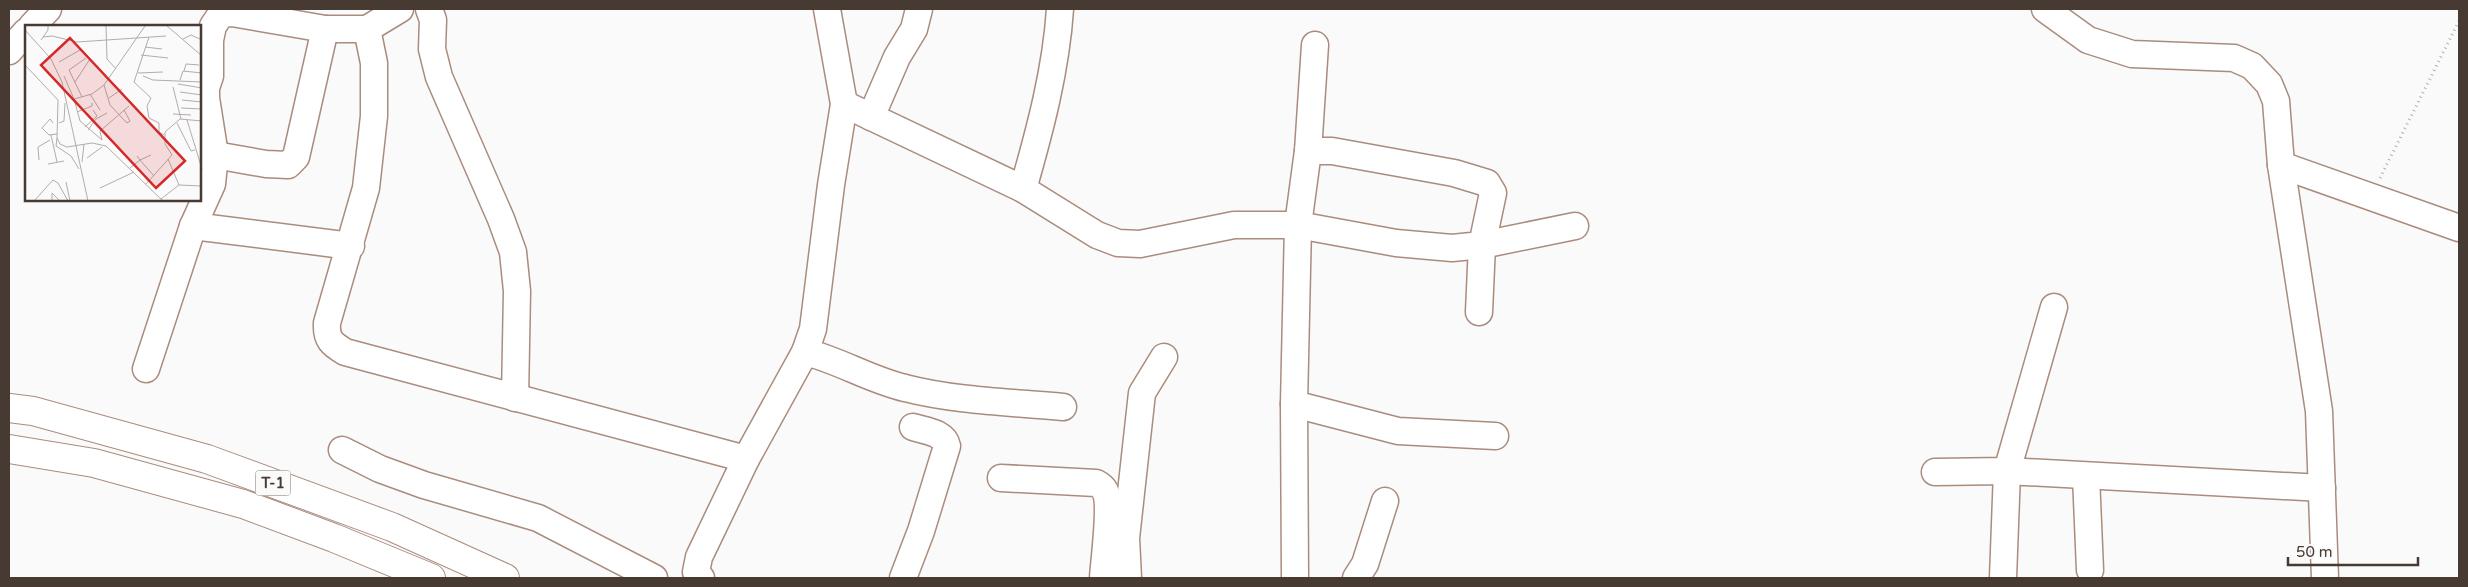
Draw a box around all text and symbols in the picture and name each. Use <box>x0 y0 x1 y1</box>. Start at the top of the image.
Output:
inset map <box>25 25 201 201</box>
road number: T-1 <box>256 470 290 496</box>
scale bar <box>2288 534 2418 566</box>
text: 50 m <box>2296 543 2333 561</box>

